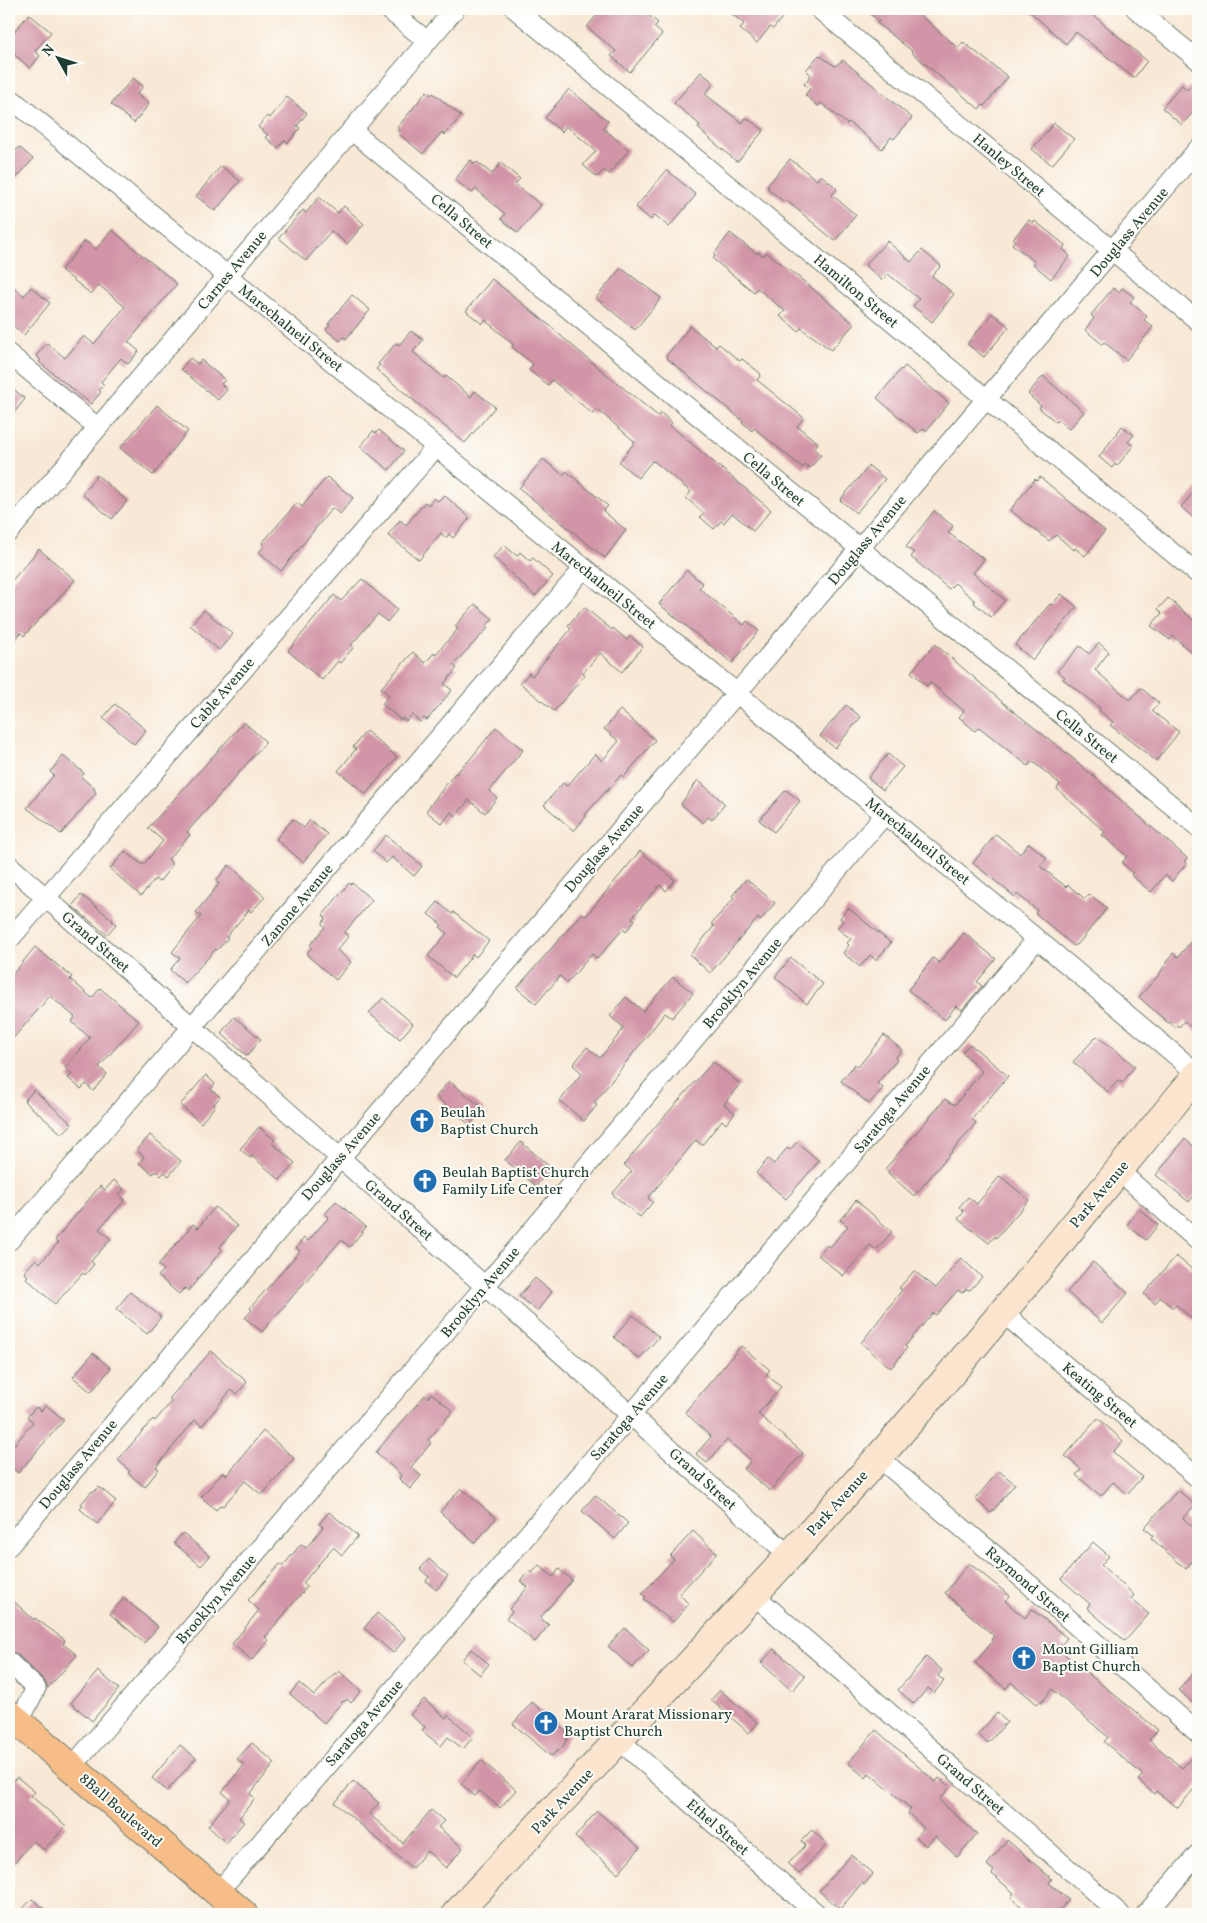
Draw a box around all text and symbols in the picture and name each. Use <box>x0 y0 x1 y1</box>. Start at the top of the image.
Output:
north arrow <box>32 32 82 82</box>
text: N <box>38 41 60 61</box>
street label: Hanley Street <box>967 129 1049 203</box>
street label: Douglass Avenue <box>1086 183 1174 283</box>
street label: Cella Street <box>425 190 497 255</box>
street label: Carnes Avenue <box>194 227 273 315</box>
street label: Hamilton Street <box>808 250 902 334</box>
street label: Marechalneil Street <box>233 280 347 378</box>
street label: Cella Street <box>737 448 809 513</box>
street label: Douglass Avenue <box>824 491 912 591</box>
street label: Marechalneil Street <box>546 537 660 635</box>
street label: Cable Avenue <box>186 654 260 734</box>
street label: Cella Street <box>1050 705 1122 769</box>
street label: Marechalneil Street <box>860 793 974 891</box>
street label: Douglass Avenue <box>560 800 650 898</box>
street label: Zanone Avenue <box>257 860 339 952</box>
street label: Grand Street <box>56 908 134 979</box>
street label: Brooklyn Avenue <box>699 934 788 1034</box>
street label: Saratoga Avenue <box>850 1061 936 1159</box>
place label: Beulah Baptist Church <box>440 1103 539 1141</box>
street label: Douglass Avenue <box>297 1108 387 1206</box>
church icon: Beulah Baptist Church <box>409 1108 435 1134</box>
street label: Park Avenue <box>1066 1157 1135 1233</box>
place label: Beulah Baptist Church Family Life Center <box>442 1163 589 1201</box>
church icon: Beulah Baptist Church Family Life Center <box>412 1168 438 1194</box>
street label: Grand Street <box>359 1176 437 1247</box>
street label: Brooklyn Avenue <box>437 1243 526 1343</box>
street label: Keating Street <box>1057 1358 1141 1434</box>
street label: Saratoga Avenue <box>586 1370 674 1466</box>
street label: Douglass Avenue <box>35 1415 123 1515</box>
street label: Grand Street <box>664 1444 740 1516</box>
street label: Park Avenue <box>803 1466 874 1542</box>
street label: Raymond Street <box>980 1542 1074 1628</box>
street label: Brooklyn Avenue <box>172 1550 262 1650</box>
place label: Mount Gilliam Baptist Church <box>1042 1640 1141 1678</box>
church icon: Mount Gilliam Baptist Church <box>1011 1645 1037 1671</box>
street label: Saratoga Avenue <box>321 1676 409 1772</box>
place label: Mount Ararat Missionary Baptist Church <box>564 1705 732 1743</box>
church icon: Mount Ararat Missionary Baptist Church <box>533 1710 559 1736</box>
street label: Grand Street <box>931 1750 1009 1821</box>
street label: Park Avenue <box>527 1765 599 1839</box>
street label: 8Ball Boulevard <box>74 1769 166 1853</box>
street label: Ethel Street <box>681 1795 753 1861</box>

